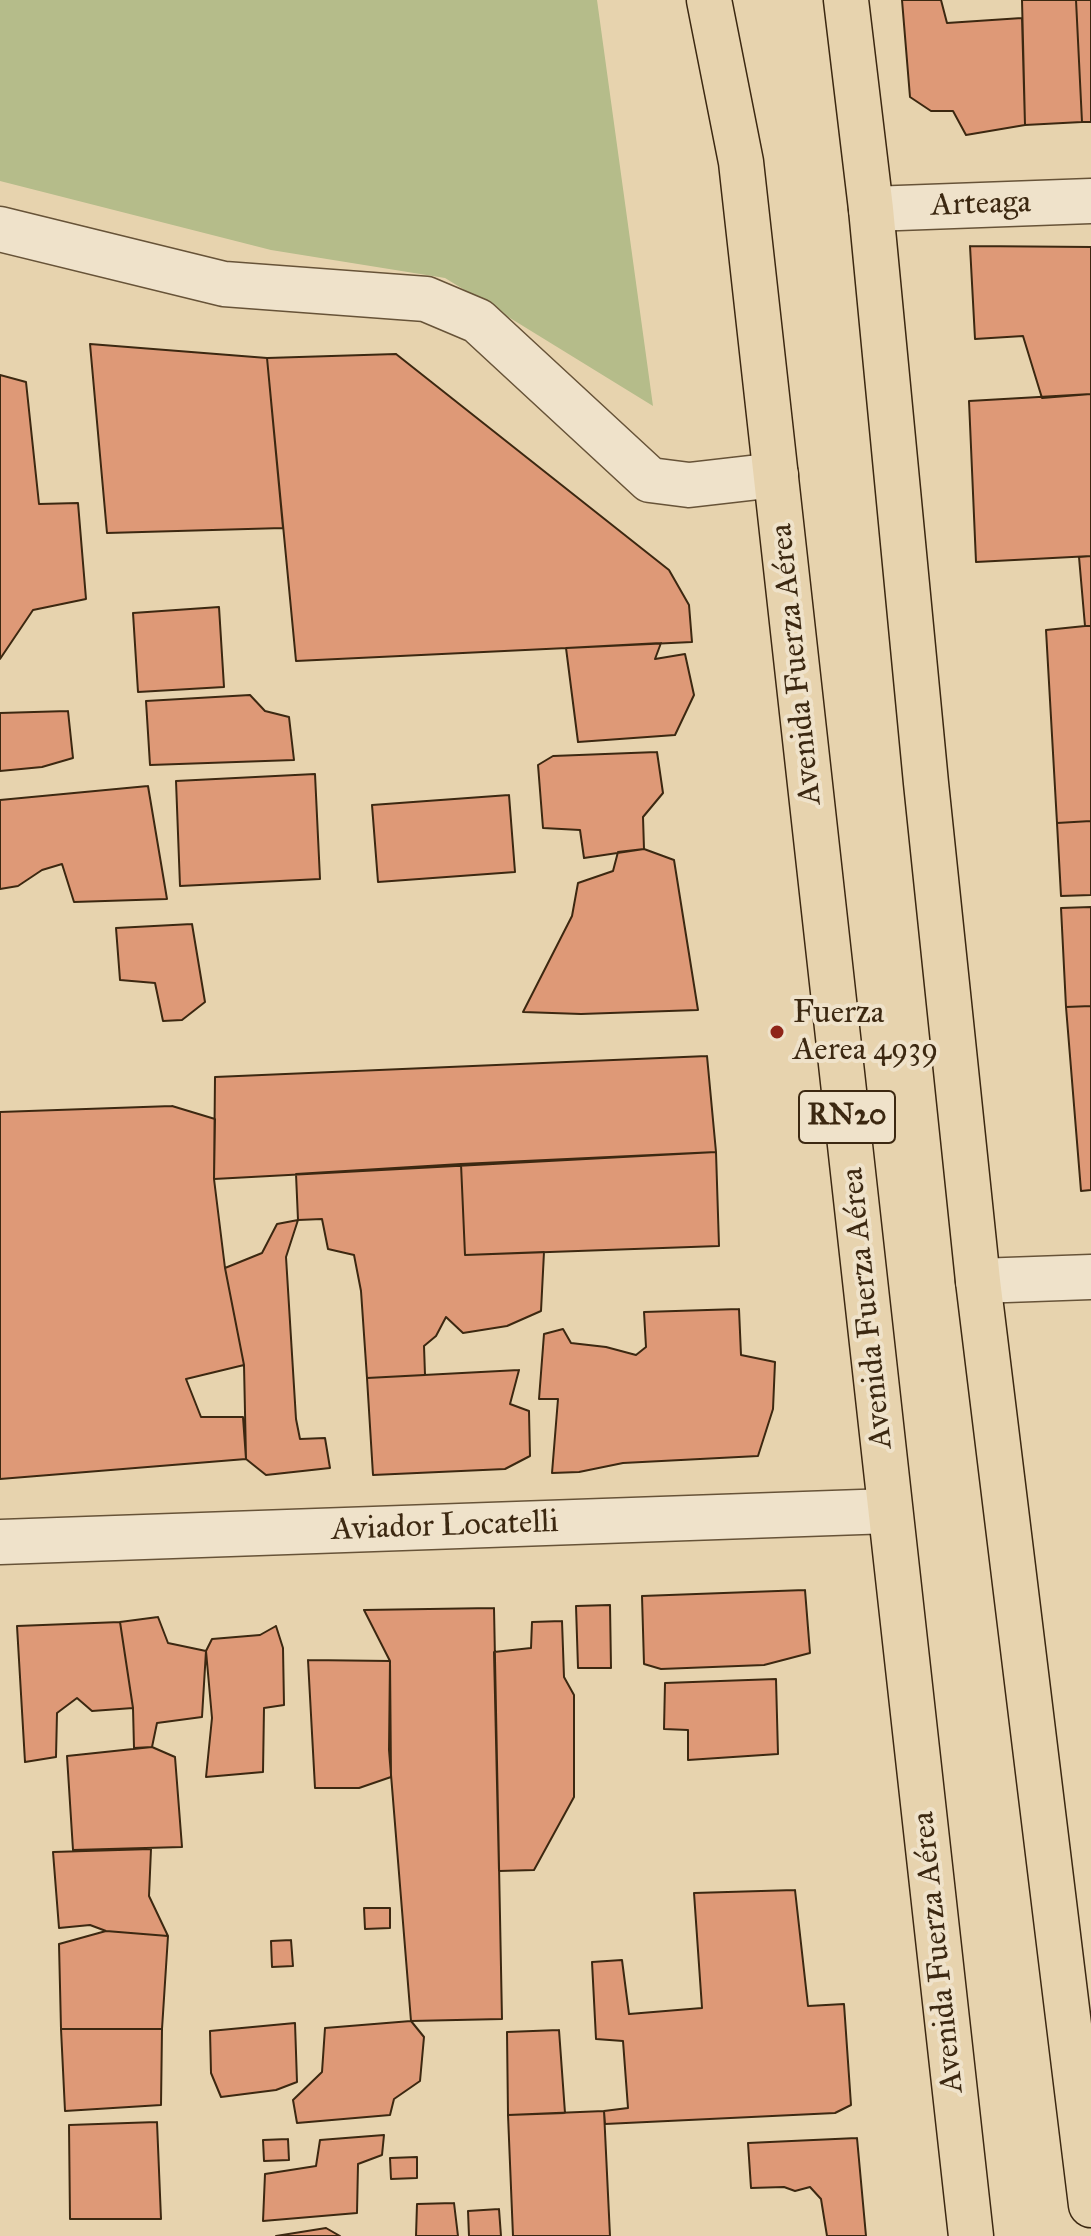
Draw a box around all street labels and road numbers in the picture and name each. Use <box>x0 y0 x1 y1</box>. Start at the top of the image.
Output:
street label: Arteaga <box>930 184 1032 226</box>
street label: Avenida Fuerza Aérea <box>763 522 831 806</box>
road number: RN20 <box>799 1091 895 1143</box>
street label: Avenida Fuerza Aérea <box>834 1166 902 1450</box>
street label: Aviador Locatelli <box>331 1504 559 1550</box>
street label: Avenida Fuerza Aérea <box>905 1810 973 2094</box>

